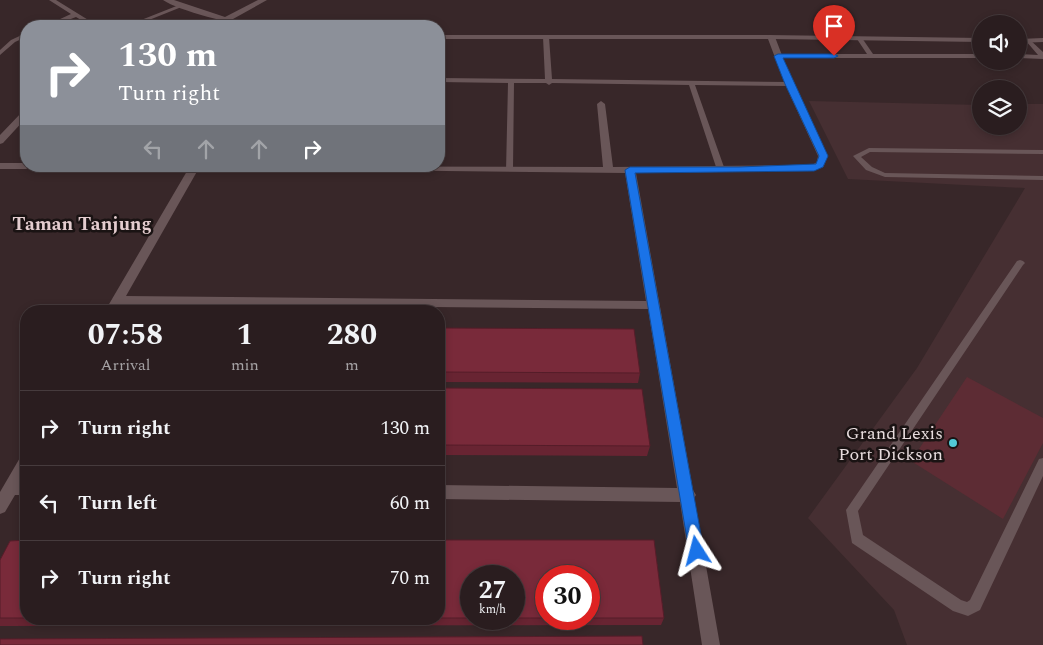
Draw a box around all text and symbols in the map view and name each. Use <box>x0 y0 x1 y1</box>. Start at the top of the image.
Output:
pin <box>813 5 855 56</box>
icon: arrive <box>820 12 848 40</box>
map controls <box>972 15 1027 135</box>
button: sound <box>972 15 1027 70</box>
text: 130 m <box>118 29 217 82</box>
icon: right <box>35 40 100 105</box>
text: Turn right <box>118 77 220 110</box>
button: layers <box>972 80 1027 135</box>
icon: left <box>139 135 167 163</box>
icon: ahead <box>192 135 220 163</box>
icon: ahead <box>245 135 273 163</box>
icon: right <box>298 135 326 163</box>
district label: Taman Tanjung <box>12 210 152 239</box>
text: 07:58 <box>88 312 163 358</box>
text: 1 <box>236 312 253 358</box>
text: 280 <box>327 312 377 358</box>
text: Arrival <box>101 353 150 377</box>
text: min <box>231 353 259 377</box>
text: m <box>345 353 359 377</box>
icon: right <box>35 414 63 442</box>
text: Turn right <box>78 414 171 443</box>
text: 130 m <box>380 414 430 443</box>
place label: Grand Lexis Port Dickson <box>838 420 943 468</box>
marker: Grand Lexis Port Dickson <box>947 437 959 449</box>
icon: left <box>35 489 63 517</box>
text: Turn left <box>78 489 157 518</box>
text: 60 m <box>390 489 430 518</box>
position arrow <box>670 524 722 576</box>
icon: right <box>35 564 63 592</box>
text: Turn right <box>78 564 171 593</box>
text: 70 m <box>390 564 430 593</box>
speed limit sign: 30 <box>535 565 600 630</box>
text: 27 <box>478 572 507 610</box>
text: km/h <box>479 600 506 619</box>

